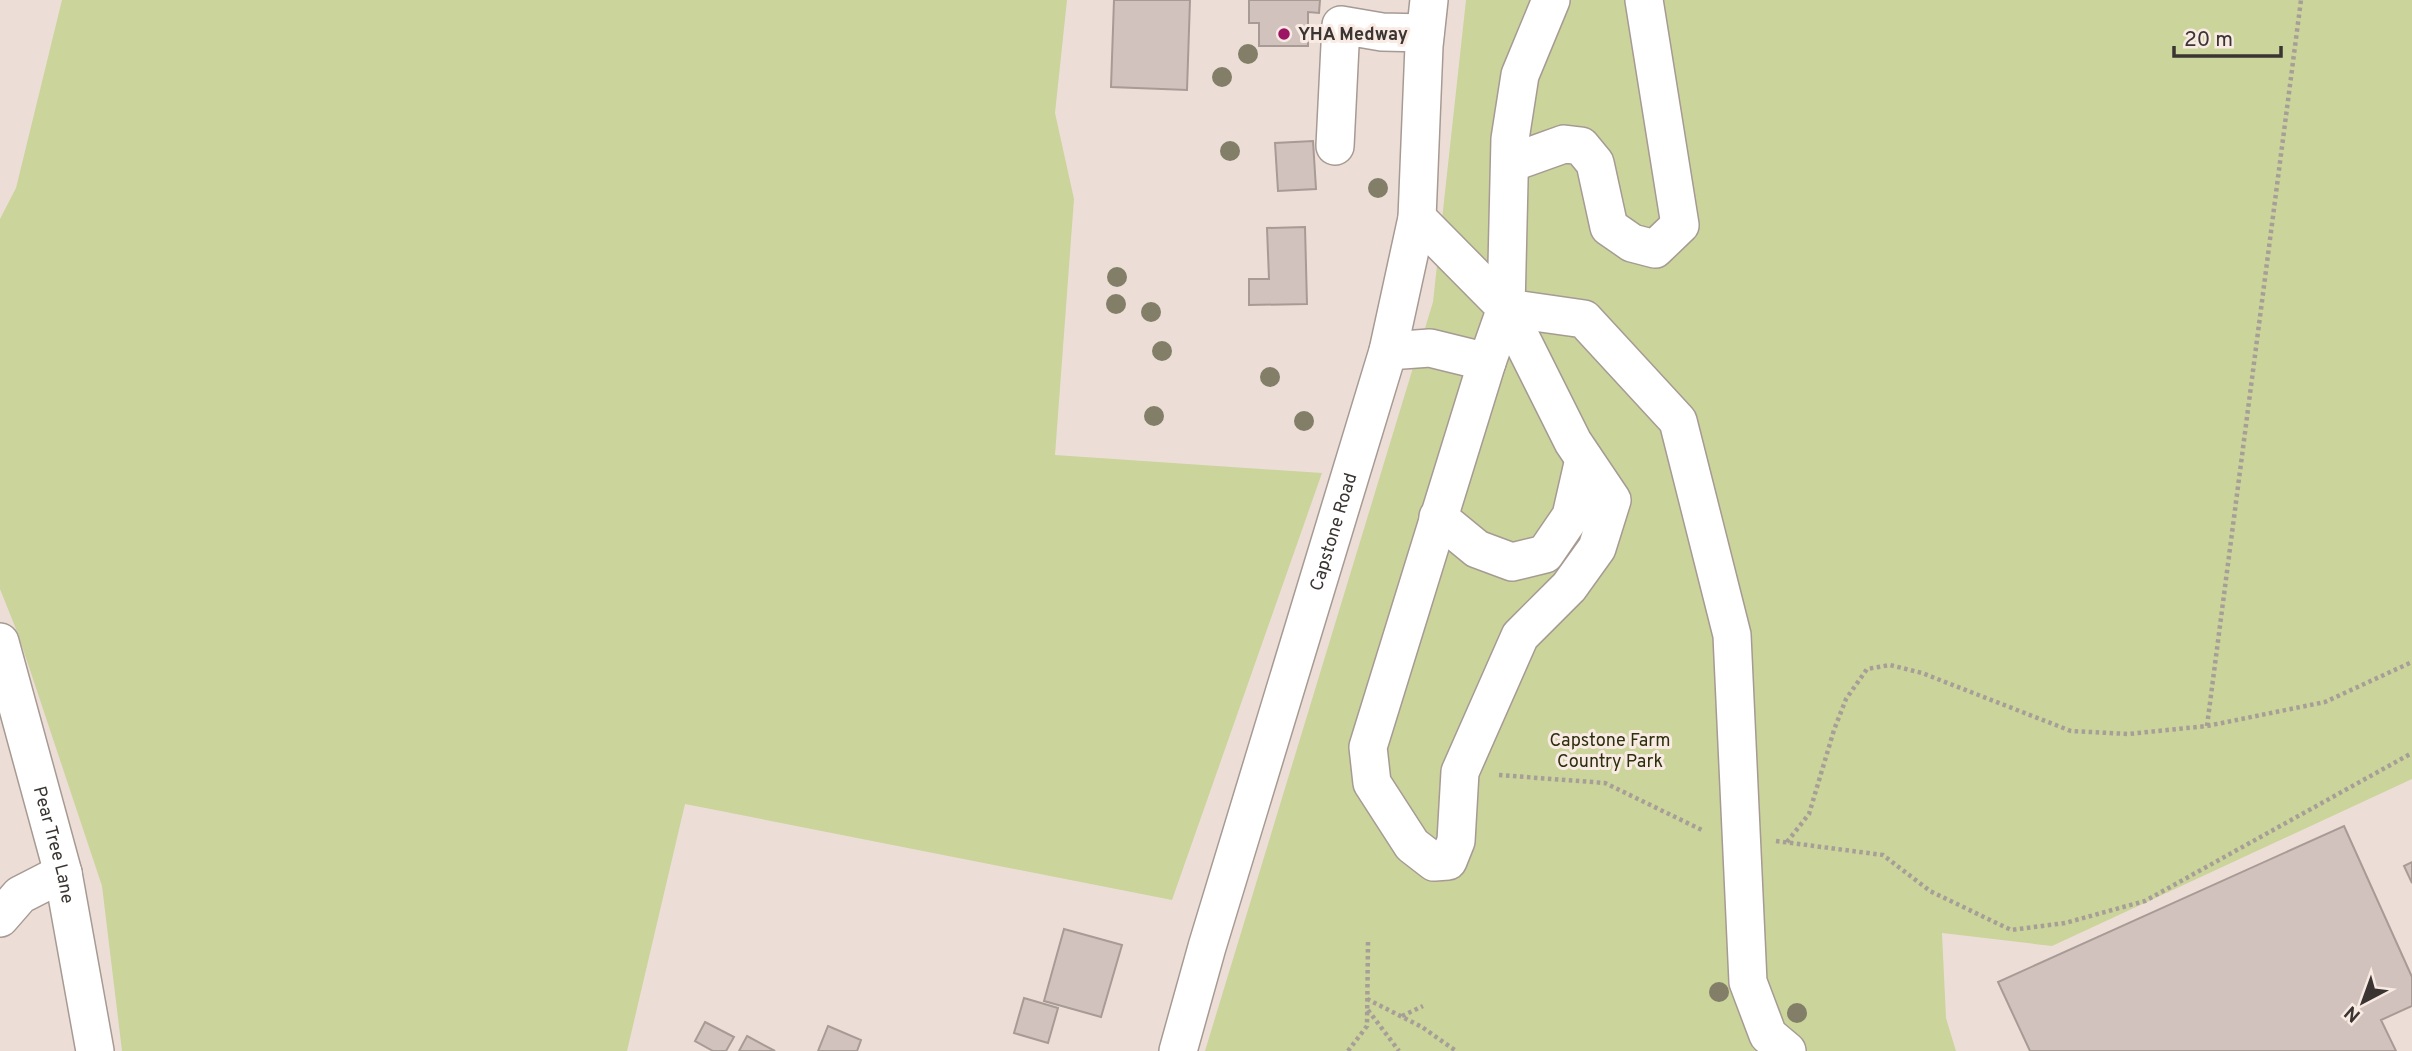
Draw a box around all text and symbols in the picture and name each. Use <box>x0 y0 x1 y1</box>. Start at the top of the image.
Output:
scale bar <box>2174 14 2281 58</box>
place label: YHA Medway <box>1298 24 1408 47</box>
marker: YHA Medway <box>1276 26 1292 42</box>
text: 20 m <box>2184 27 2233 54</box>
street label: Capstone Road <box>1306 470 1363 594</box>
park label: Capstone Farm Country Park <box>1549 730 1671 774</box>
street label: Pear Tree Lane <box>27 784 78 906</box>
north arrow <box>2328 967 2398 1037</box>
text: N <box>2340 1000 2366 1027</box>

